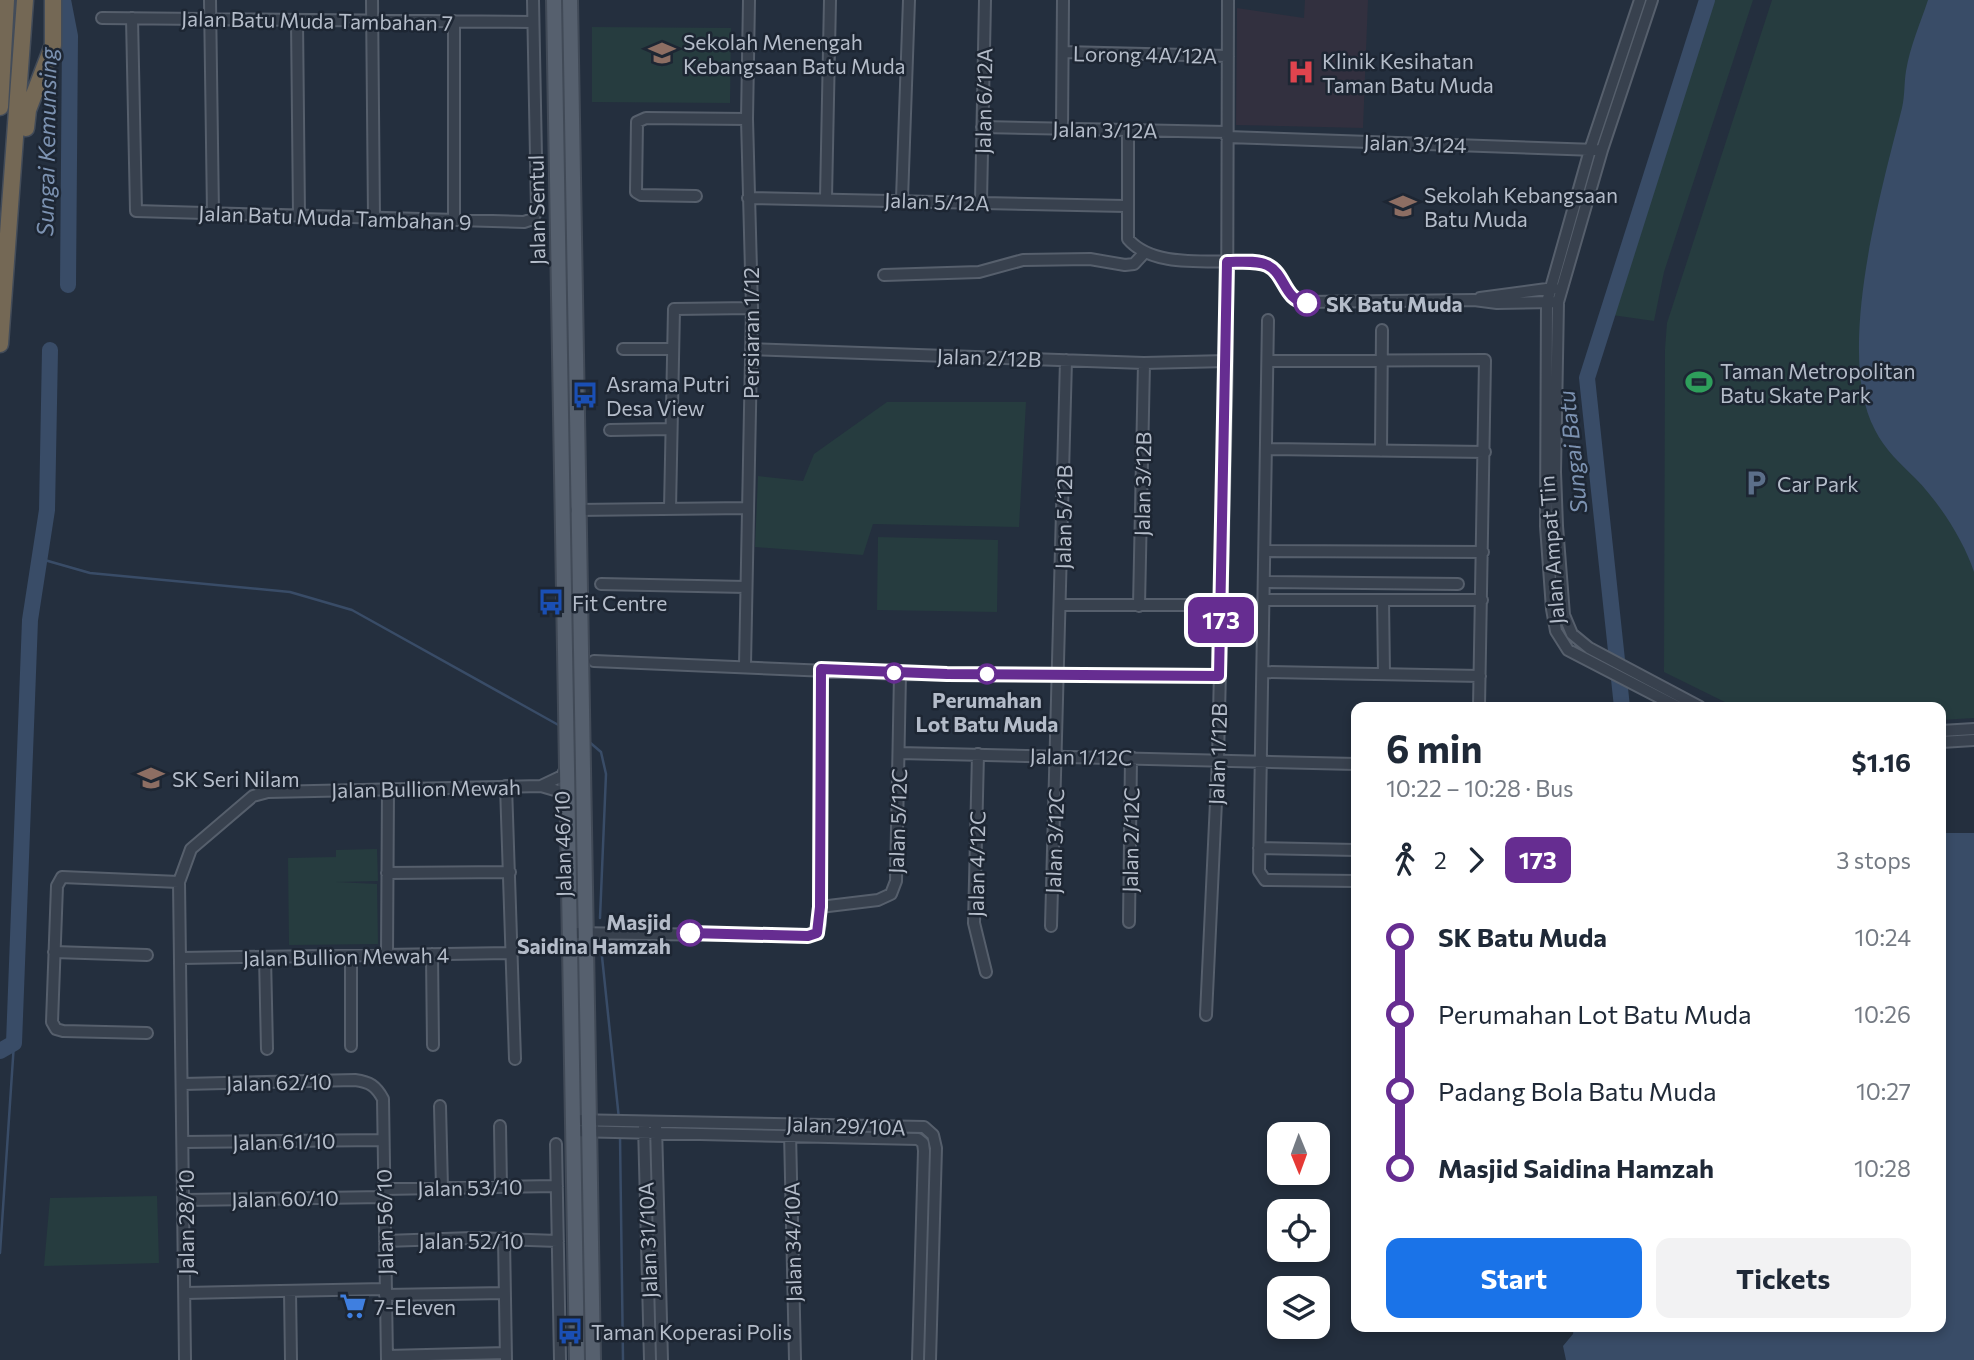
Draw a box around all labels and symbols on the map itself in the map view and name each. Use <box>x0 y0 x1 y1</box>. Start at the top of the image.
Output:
street label: Jalan Batu Muda Tambahan 7 <box>181 5 453 35</box>
place label: Sekolah Menengah Kebangsaan Batu Muda <box>683 29 906 78</box>
school or university icon: Sekolah Menengah Kebangsaan Batu Muda <box>647 38 677 68</box>
street label: Lorong 4A/12A <box>1073 40 1217 68</box>
water label: Sungai Kemunsing <box>30 46 62 237</box>
street label: Jalan 6/12A <box>970 48 996 154</box>
place label: Klinik Kesihatan Taman Batu Muda <box>1322 48 1494 97</box>
hospital icon: Klinik Kesihatan Taman Batu Muda <box>1286 57 1316 87</box>
street label: Jalan 3/12A <box>1052 116 1158 142</box>
street label: Jalan 3/124 <box>1363 129 1467 157</box>
street label: Jalan Sentul <box>523 155 549 265</box>
place label: Sekolah Kebangsaan Batu Muda <box>1424 182 1618 231</box>
street label: Jalan 5/12A <box>884 187 990 215</box>
school or university icon: Sekolah Kebangsaan Batu Muda <box>1388 191 1418 221</box>
street label: Jalan Batu Muda Tambahan 9 <box>198 200 472 234</box>
street label: Persiaran 1/12 <box>738 267 763 399</box>
marker: SK Batu Muda <box>1294 290 1320 316</box>
place label: SK Batu Muda <box>1326 291 1463 316</box>
street label: Jalan 2/12B <box>936 343 1042 371</box>
place label: Taman Metropolitan Batu Skate Park <box>1720 358 1915 407</box>
sports icon: Taman Metropolitan Batu Skate Park <box>1684 367 1714 397</box>
place label: Asrama Putri Desa View <box>606 371 730 420</box>
bus stop icon: Asrama Putri Desa View <box>570 380 600 410</box>
water label: Sungai Batu <box>1552 389 1592 515</box>
street label: Jalan 3/12B <box>1129 432 1155 536</box>
street label: Jalan 5/12B <box>1050 464 1076 570</box>
parking icon: Car Park <box>1741 468 1771 498</box>
place label: Car Park <box>1777 471 1859 496</box>
street label: Jalan Ampat Tin <box>1533 475 1569 625</box>
bus stop icon: Fit Centre <box>536 587 566 617</box>
place label: Fit Centre <box>572 590 667 615</box>
line badge: 173 <box>1181 597 1261 643</box>
unlabelled marker <box>884 663 904 683</box>
marker: Perumahan Lot Batu Muda <box>977 664 997 684</box>
place label: Perumahan Lot Batu Muda <box>916 687 1058 736</box>
street label: Jalan 1/12B <box>1203 703 1231 805</box>
street label: Jalan 1/12C <box>1029 743 1133 769</box>
school or university icon: SK Seri Nilam <box>136 763 166 793</box>
place label: SK Seri Nilam <box>172 766 300 791</box>
street label: Jalan 5/12C <box>883 768 911 874</box>
street label: Jalan Bullion Mewah <box>331 774 521 802</box>
street label: Jalan 2/12C <box>1117 787 1143 893</box>
street label: Jalan 3/12C <box>1040 788 1068 894</box>
street label: Jalan 46/10 <box>549 791 575 897</box>
street label: Jalan 4/12C <box>963 811 989 917</box>
place label: Masjid Saidina Hamzah <box>517 909 671 958</box>
marker: Masjid Saidina Hamzah <box>677 920 703 946</box>
street label: Jalan Bullion Mewah 4 <box>243 942 450 970</box>
street label: Jalan 62/10 <box>226 1069 332 1095</box>
street label: Jalan 29/10A <box>786 1110 906 1140</box>
north arrow <box>1267 1122 1330 1185</box>
street label: Jalan 61/10 <box>232 1128 336 1154</box>
street label: Jalan 28/10 <box>173 1169 198 1275</box>
street label: Jalan 56/10 <box>371 1169 397 1275</box>
street label: Jalan 53/10 <box>417 1174 523 1200</box>
street label: Jalan 31/10A <box>632 1181 662 1299</box>
street label: Jalan 34/10A <box>778 1182 806 1302</box>
street label: Jalan 60/10 <box>231 1185 339 1211</box>
street label: Jalan 52/10 <box>418 1228 524 1253</box>
supermarket icon: 7-Eleven <box>338 1291 368 1321</box>
place label: 7-Eleven <box>374 1294 456 1319</box>
bus stop icon: Taman Koperasi Polis <box>555 1316 585 1346</box>
place label: Taman Koperasi Polis <box>591 1319 792 1344</box>

